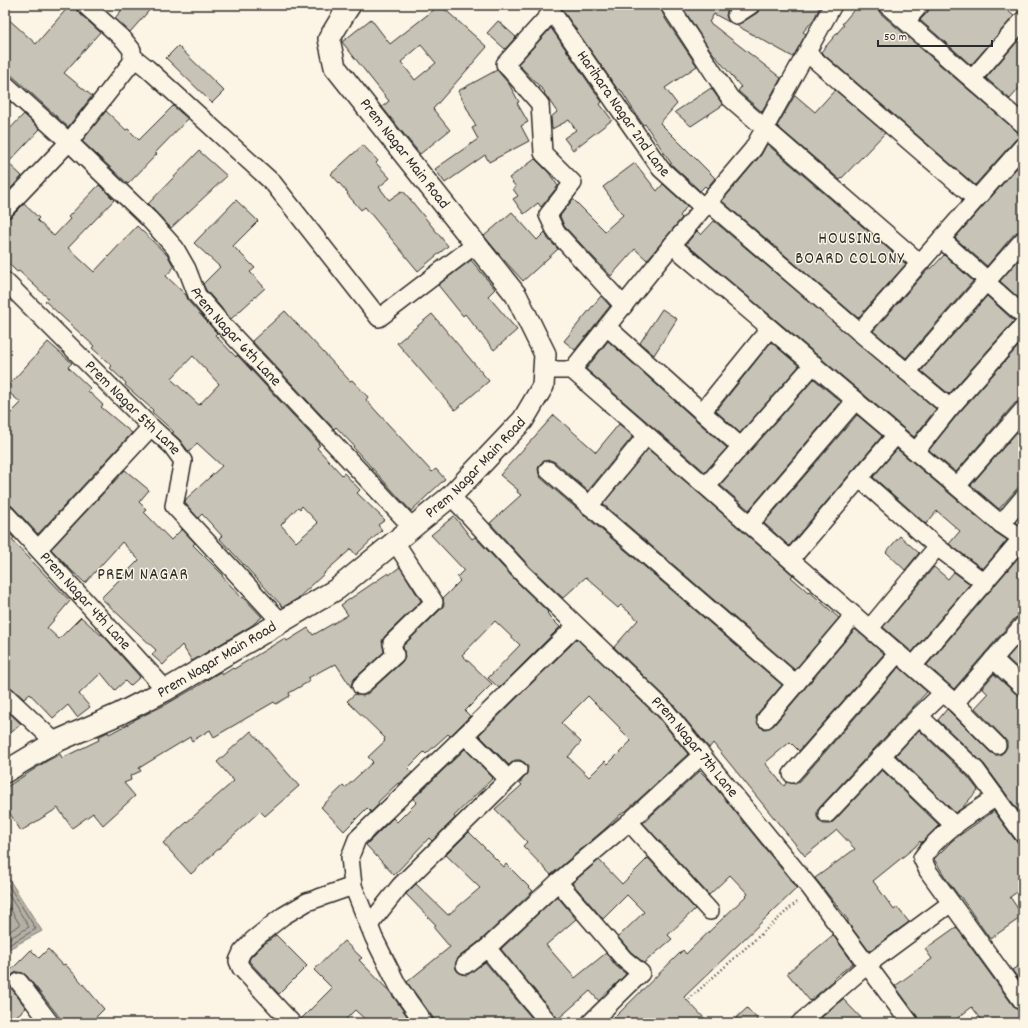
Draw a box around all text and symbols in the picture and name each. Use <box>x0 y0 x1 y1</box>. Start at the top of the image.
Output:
scale bar <box>878 22 992 48</box>
text: 50 m <box>884 29 907 46</box>
street label: Harihara Nagar 2nd Lane <box>571 46 675 183</box>
street label: Prem Nagar Main Road <box>353 94 455 214</box>
district label: HOUSING BOARD COLONY <box>795 228 905 272</box>
street label: Prem Nagar 6th Lane <box>184 284 287 392</box>
street label: Prem Nagar 5th Lane <box>79 355 187 460</box>
street label: Prem Nagar Main Road <box>420 412 532 524</box>
street label: Prem Nagar 4th Lane <box>34 546 136 656</box>
district label: PREM NAGAR <box>97 564 189 588</box>
street label: Prem Nagar Main Road <box>153 616 281 704</box>
street label: Prem Nagar 7th Lane <box>646 691 744 803</box>

